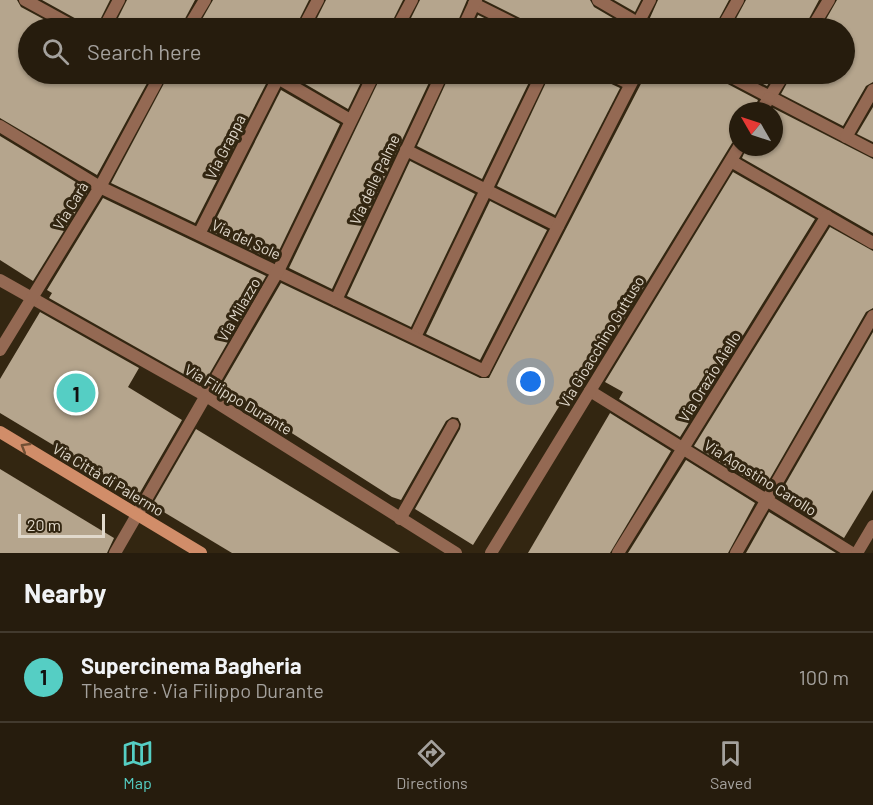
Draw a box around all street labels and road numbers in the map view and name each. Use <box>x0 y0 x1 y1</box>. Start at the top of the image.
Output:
street label: Via Grappa <box>201 111 249 182</box>
street label: Via delle Palme <box>345 132 403 228</box>
street label: Via Carà <box>49 178 92 233</box>
street label: Via del Sole <box>209 215 284 263</box>
street label: Via Gioacchino Guttuso <box>555 272 648 411</box>
street label: Via Milazzo <box>213 274 264 345</box>
street label: Via Orazio Aiello <box>674 328 744 425</box>
street label: Via Filippo Durante <box>182 360 295 438</box>
street label: Via Agostino Carollo <box>701 435 820 519</box>
street label: Via Città di Palermo <box>50 439 167 519</box>

